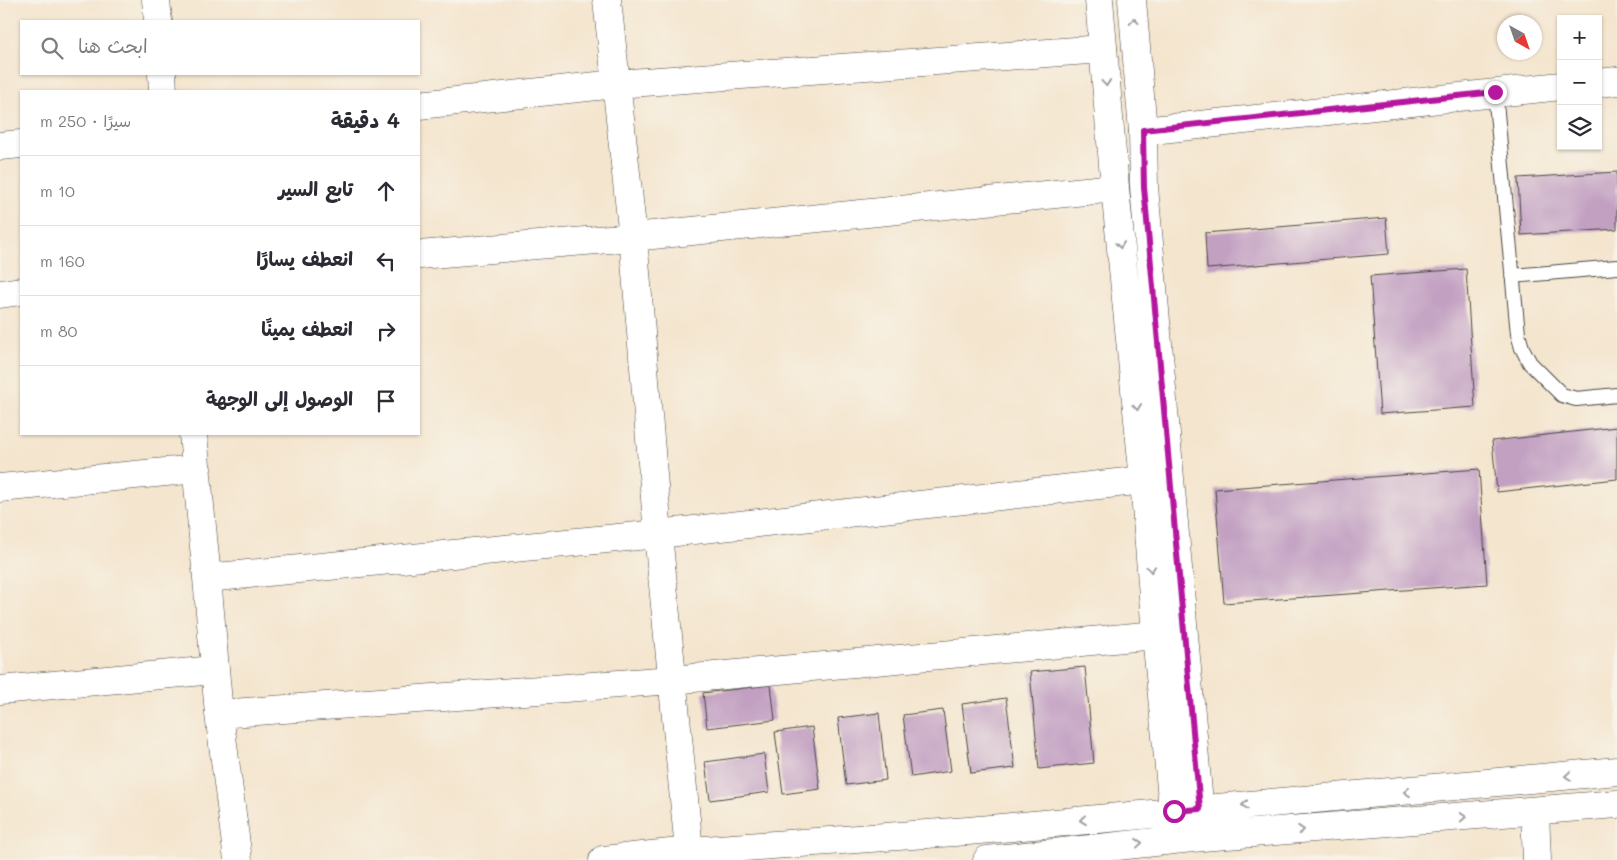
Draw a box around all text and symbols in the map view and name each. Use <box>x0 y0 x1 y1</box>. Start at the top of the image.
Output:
north arrow <box>1497 15 1542 60</box>
map controls <box>1557 15 1602 150</box>
button: + <box>1557 15 1602 60</box>
one-way arrow <box>1129 17 1140 25</box>
search box <box>20 20 420 75</box>
text: ابحث هنا <box>78 33 148 58</box>
icon: search <box>38 34 66 62</box>
button: − <box>1557 60 1602 105</box>
one-way arrow <box>1100 80 1111 88</box>
route end <box>1484 81 1507 104</box>
button: layers <box>1557 105 1602 150</box>
text: 4 دقيقة <box>331 106 400 133</box>
text: سيرًا · 250 m <box>40 110 131 131</box>
text: تابع السير <box>278 176 353 201</box>
icon: ahead <box>372 177 400 205</box>
text: 10 m <box>40 180 75 201</box>
one-way arrow <box>1115 242 1126 250</box>
text: انعطف يسارًا <box>256 246 353 271</box>
icon: left <box>372 247 400 275</box>
text: 160 m <box>40 250 85 271</box>
text: انعطف يمينًا <box>261 316 353 341</box>
icon: right <box>372 317 400 345</box>
text: 80 m <box>40 320 77 341</box>
text: الوصول إلى الوجهة <box>206 386 353 411</box>
icon: arrive <box>372 387 400 415</box>
one-way arrow <box>1131 403 1142 411</box>
one-way arrow <box>1145 565 1156 573</box>
one-way arrow <box>1564 770 1572 781</box>
one-way arrow <box>1402 786 1410 797</box>
route start <box>1163 800 1186 823</box>
one-way arrow <box>1241 800 1249 811</box>
one-way arrow <box>1460 812 1468 823</box>
one-way arrow <box>1079 814 1087 825</box>
one-way arrow <box>1298 824 1306 835</box>
one-way arrow <box>1136 838 1144 849</box>

